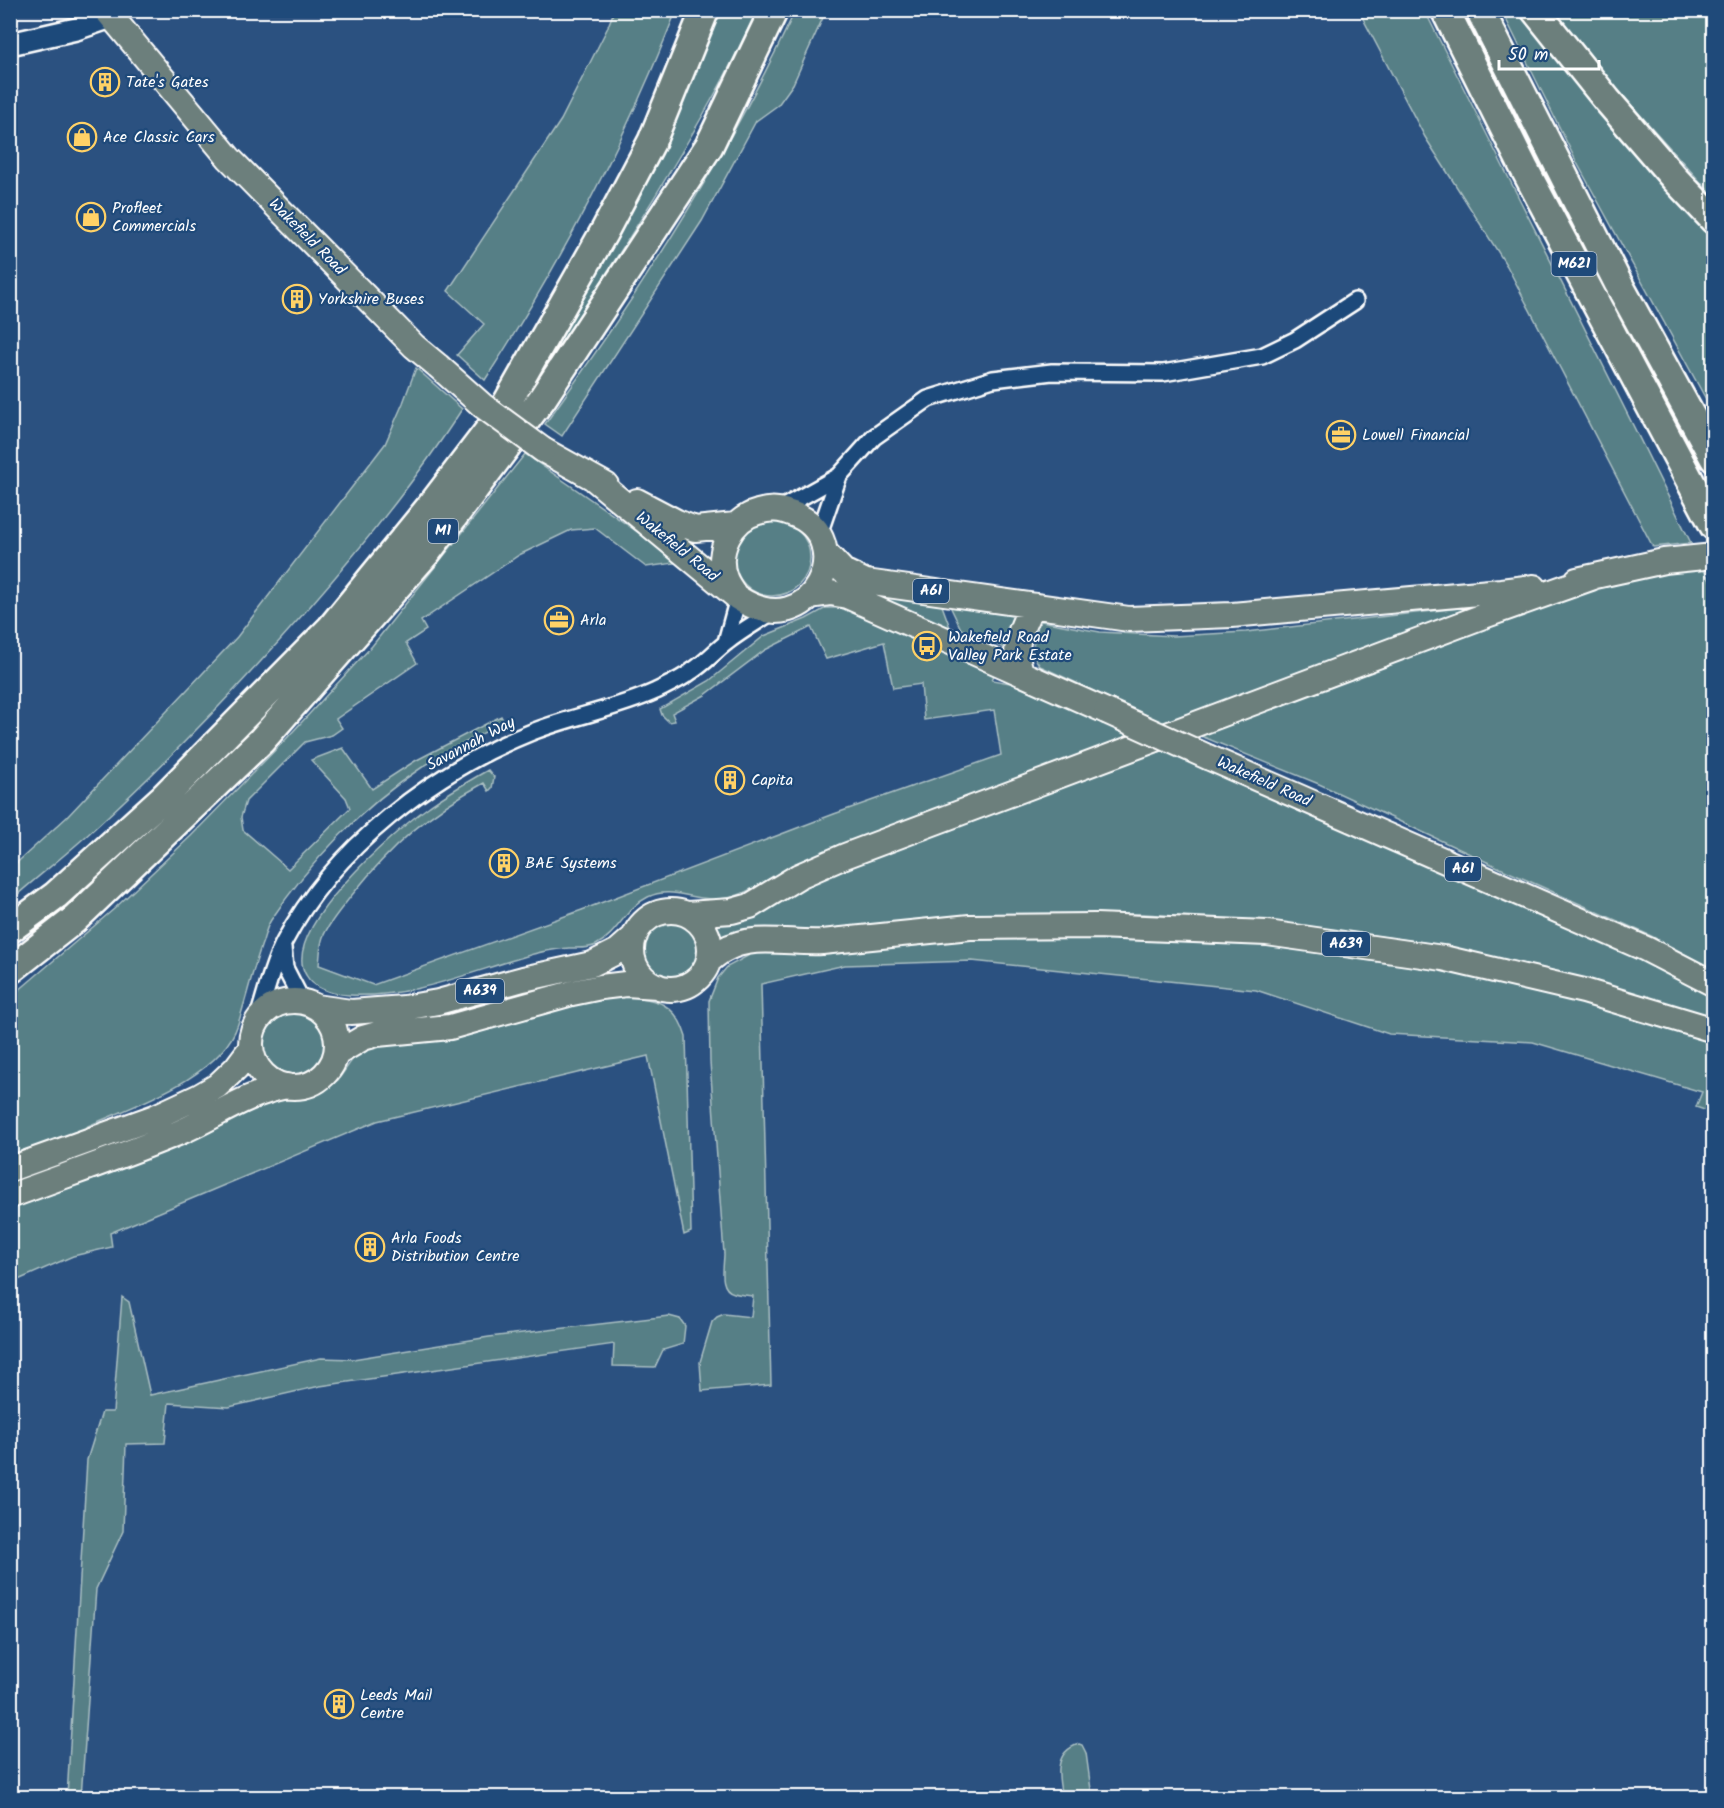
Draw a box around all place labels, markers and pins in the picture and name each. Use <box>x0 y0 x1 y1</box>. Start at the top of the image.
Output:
building icon: Tate's Gates <box>89 66 121 98</box>
place label: Tate's Gates <box>126 70 209 95</box>
shop icon: Ace Classic Cars <box>66 121 98 153</box>
place label: Ace Classic Cars <box>103 125 215 150</box>
place label: Profleet Commercials <box>112 196 196 239</box>
shop icon: Profleet Commercials <box>75 201 107 233</box>
building icon: Yorkshire Buses <box>281 283 313 315</box>
place label: Yorkshire Buses <box>318 287 424 312</box>
office icon: Lowell Financial <box>1325 419 1357 451</box>
place label: Lowell Financial <box>1362 423 1469 448</box>
office icon: Arla <box>543 604 575 636</box>
place label: Arla <box>580 608 606 633</box>
place label: Wakefield Road Valley Park Estate <box>948 625 1072 668</box>
bus stop icon: Wakefield Road Valley Park Estate <box>911 630 943 662</box>
building icon: Capita <box>714 764 746 796</box>
place label: Capita <box>751 768 793 793</box>
building icon: BAE Systems <box>488 847 520 879</box>
place label: BAE Systems <box>525 851 617 876</box>
place label: Arla Foods Distribution Centre <box>391 1226 520 1269</box>
building icon: Arla Foods Distribution Centre <box>354 1231 386 1263</box>
place label: Leeds Mail Centre <box>360 1683 432 1726</box>
building icon: Leeds Mail Centre <box>323 1688 355 1720</box>

